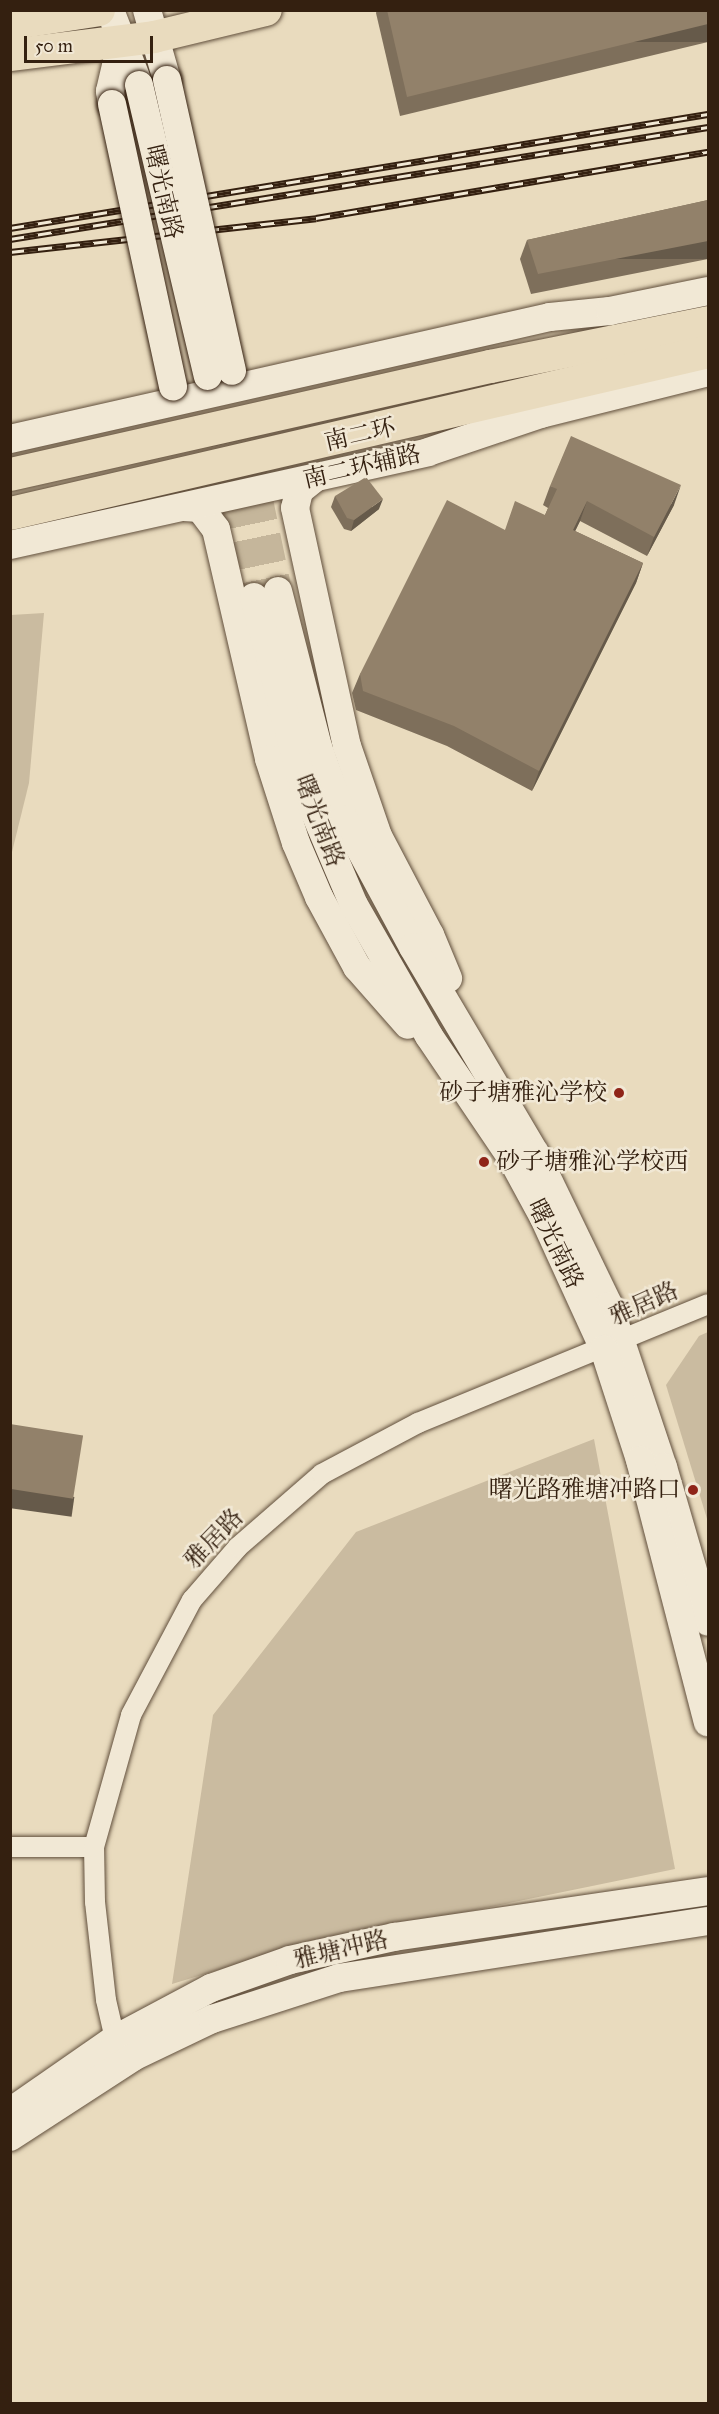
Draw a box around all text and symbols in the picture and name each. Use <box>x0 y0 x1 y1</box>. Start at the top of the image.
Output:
scale bar <box>27 24 156 62</box>
text: 50 m <box>35 35 73 57</box>
street label: 曙光南路 <box>138 142 188 242</box>
street label: 南二环 <box>322 413 398 457</box>
street label: 南二环辅路 <box>300 439 424 495</box>
street label: 曙光南路 <box>288 771 350 871</box>
place label: 砂子塘雅沁学校 <box>439 1079 607 1107</box>
marker: 砂子塘雅沁学校 <box>612 1086 626 1100</box>
place label: 砂子塘雅沁学校西 <box>496 1148 688 1176</box>
marker: 砂子塘雅沁学校西 <box>477 1155 491 1169</box>
street label: 曙光南路 <box>521 1195 589 1293</box>
street label: 雅居路 <box>605 1276 683 1332</box>
place label: 曙光路雅塘冲路口 <box>489 1476 681 1504</box>
marker: 曙光路雅塘冲路口 <box>686 1483 700 1497</box>
street label: 雅居路 <box>179 1503 249 1575</box>
street label: 雅塘冲路 <box>291 1925 391 1975</box>

